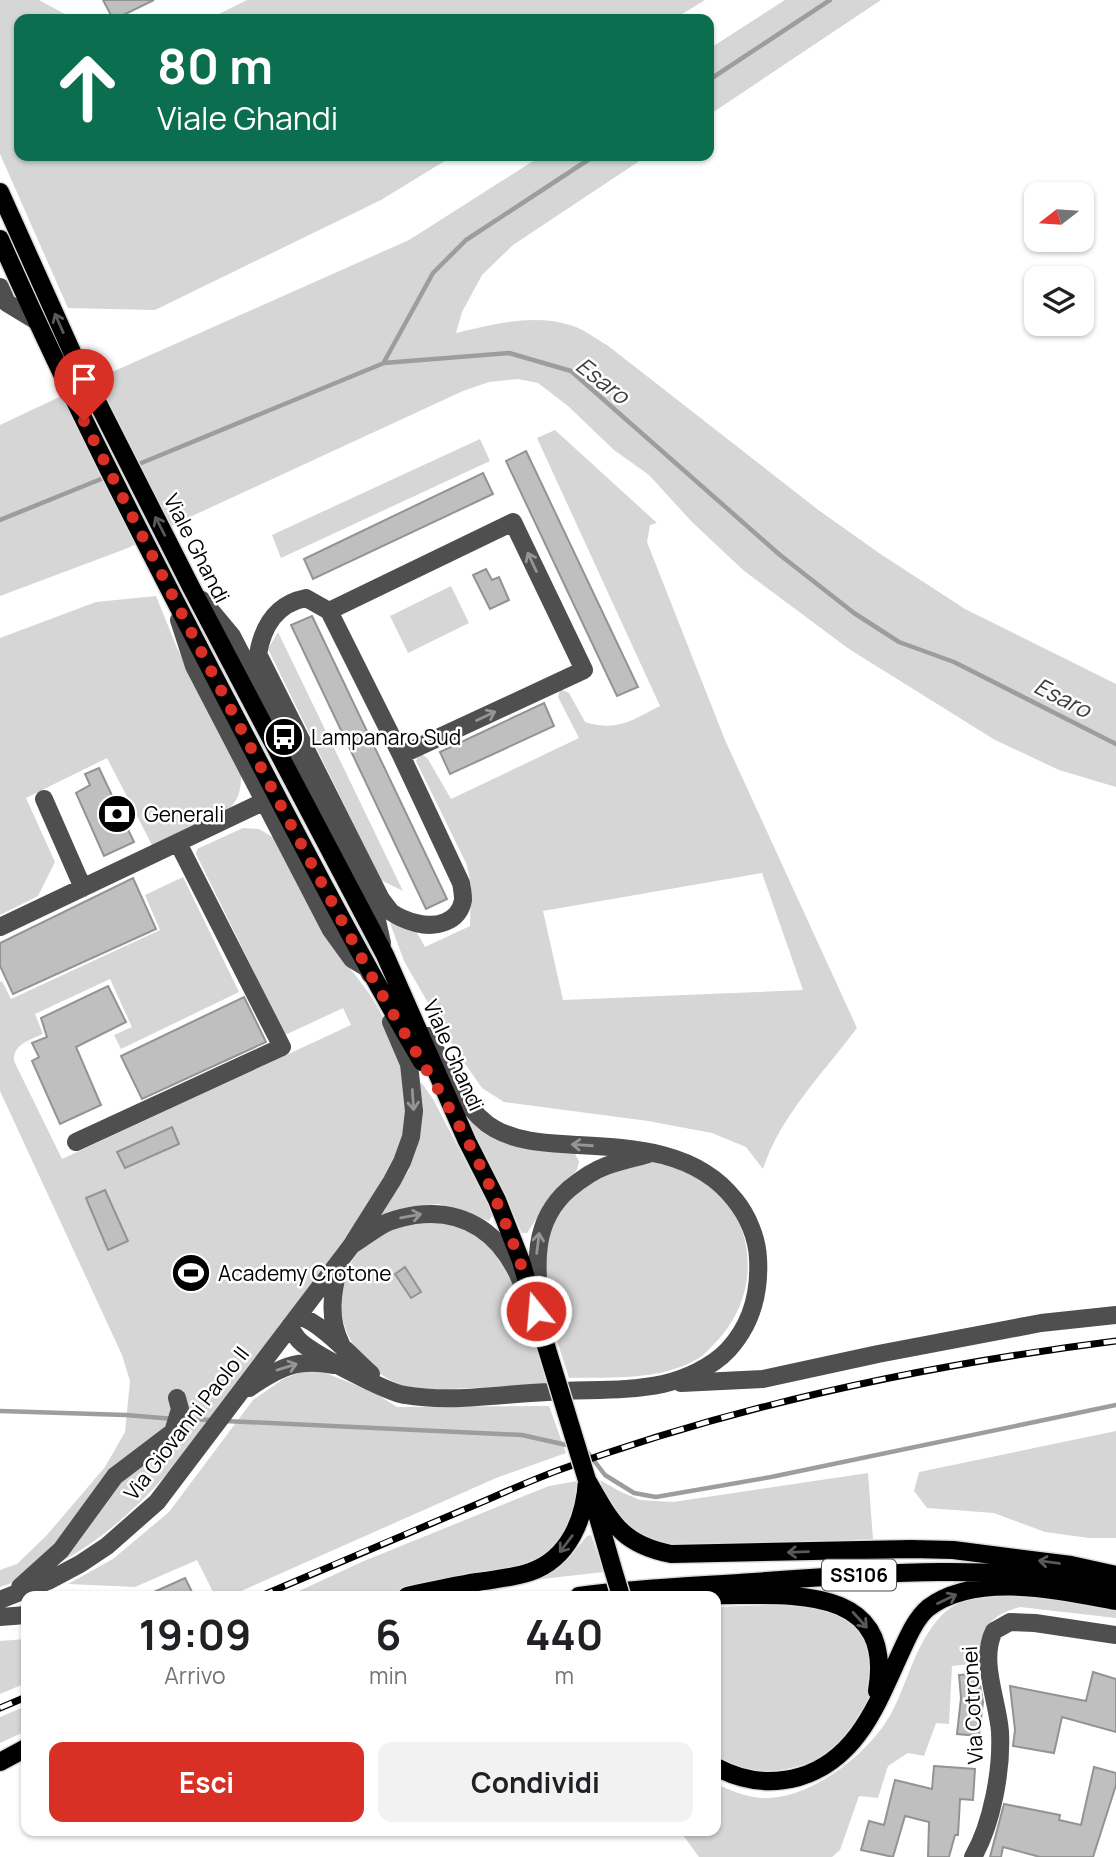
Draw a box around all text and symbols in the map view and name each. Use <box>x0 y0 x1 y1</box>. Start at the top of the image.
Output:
text: 80 m <box>157 32 273 99</box>
icon: ahead <box>42 42 133 133</box>
text: Viale Ghandi <box>157 96 338 140</box>
north arrow <box>1024 182 1094 252</box>
map controls <box>1024 182 1094 336</box>
button: layers <box>1024 266 1094 336</box>
one-way arrow <box>52 312 65 334</box>
pin <box>54 349 114 421</box>
water label: Esaro <box>570 349 637 412</box>
icon: arrive <box>65 360 103 398</box>
street label: Viale Ghandi <box>158 489 236 607</box>
one-way arrow <box>153 516 167 537</box>
one-way arrow <box>525 552 539 573</box>
water label: Esaro <box>1029 669 1098 725</box>
one-way arrow <box>474 709 496 722</box>
bus stop icon: Lampanaro Sud <box>263 716 305 758</box>
place label: Lampanaro Sud <box>311 723 461 751</box>
bank icon: Generali <box>96 793 138 835</box>
place label: Generali <box>144 800 224 828</box>
street label: Viale Ghandi <box>417 995 491 1115</box>
one-way arrow <box>407 1089 420 1112</box>
one-way arrow <box>571 1138 593 1151</box>
one-way arrow <box>399 1209 422 1222</box>
one-way arrow <box>532 1233 545 1255</box>
sports icon: Academy Crotone <box>170 1252 212 1294</box>
place label: Academy Crotone <box>218 1259 392 1287</box>
position arrow <box>499 1274 573 1348</box>
street label: Via Giovanni Paolo II <box>117 1340 255 1506</box>
one-way arrow <box>275 1359 297 1372</box>
one-way arrow <box>559 1534 574 1552</box>
one-way arrow <box>787 1546 810 1559</box>
one-way arrow <box>1038 1555 1061 1568</box>
road number: SS106 <box>822 1560 896 1590</box>
one-way arrow <box>936 1592 957 1605</box>
text: 19:09 <box>139 1605 251 1663</box>
text: 6 <box>375 1605 401 1663</box>
text: 440 <box>525 1605 603 1663</box>
one-way arrow <box>851 1611 867 1629</box>
street label: Via Cotronei <box>955 1645 989 1765</box>
text: Arrivo <box>164 1659 226 1691</box>
text: min <box>369 1659 407 1691</box>
text: m <box>554 1659 574 1691</box>
button: Esci <box>49 1742 364 1822</box>
button: Condividi <box>378 1742 693 1822</box>

